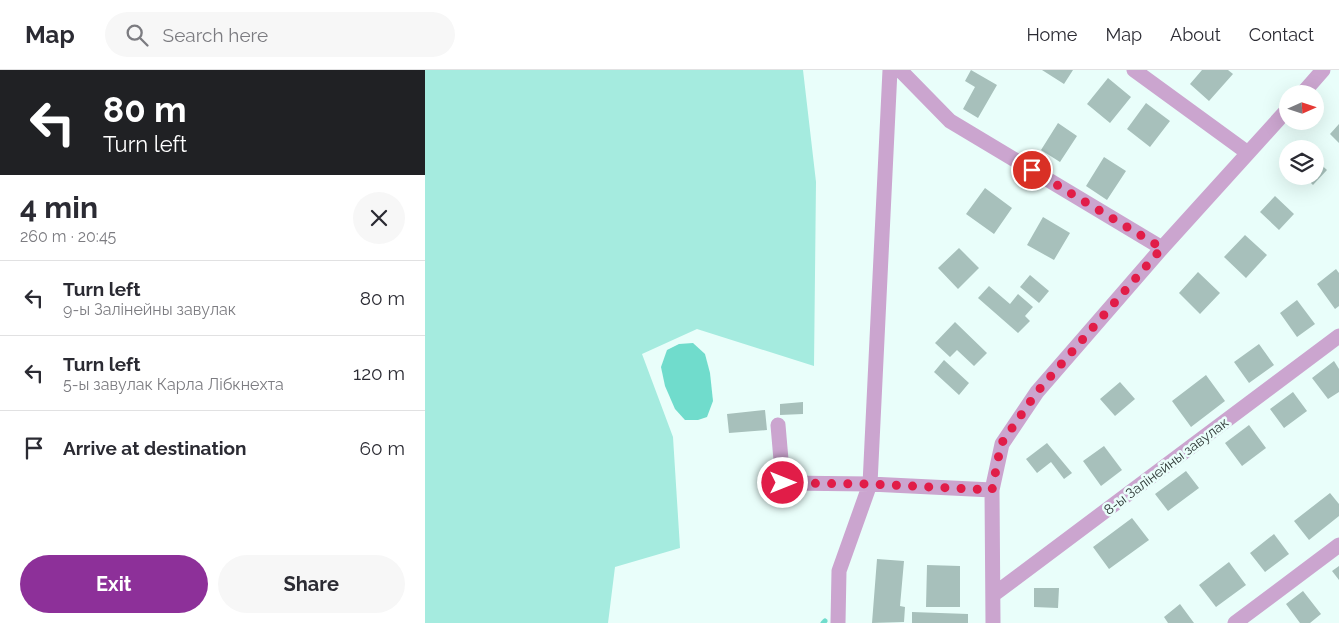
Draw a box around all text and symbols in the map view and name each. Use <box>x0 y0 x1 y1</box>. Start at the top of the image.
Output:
search box <box>105 12 455 57</box>
text: Map <box>25 20 75 49</box>
icon: search <box>123 21 151 49</box>
text: Search here <box>163 24 268 46</box>
text: Home <box>1026 24 1077 45</box>
text: Map <box>1105 24 1142 45</box>
text: About <box>1170 24 1221 45</box>
text: Contact <box>1249 24 1314 45</box>
north arrow <box>1279 85 1324 130</box>
map controls <box>1279 85 1324 185</box>
text: 80 m <box>103 89 187 130</box>
icon: left <box>20 90 85 155</box>
text: Turn left <box>103 131 187 157</box>
button: layers <box>1279 140 1324 185</box>
pin <box>1011 149 1053 191</box>
icon: arrive <box>1018 156 1046 184</box>
text: 4 min <box>20 190 98 225</box>
button: close <box>353 192 405 244</box>
text: 260 m · 20:45 <box>20 227 116 246</box>
text: Turn left <box>63 278 140 300</box>
icon: left <box>20 284 48 312</box>
text: 80 m <box>360 287 405 309</box>
text: 9-ы Залінейны завулак <box>63 300 236 319</box>
text: Turn left <box>63 353 140 375</box>
icon: left <box>20 359 48 387</box>
text: 120 m <box>353 362 405 384</box>
text: 5-ы завулак Карла Лібкнехта <box>63 375 284 394</box>
street label: 8-ы Залінейны завулак <box>1101 414 1231 518</box>
icon: arrive <box>20 434 48 462</box>
text: Arrive at destination <box>63 437 247 459</box>
text: 60 m <box>360 437 405 459</box>
position arrow <box>756 456 808 508</box>
button: Exit <box>20 555 208 613</box>
button: Share <box>218 555 405 613</box>

